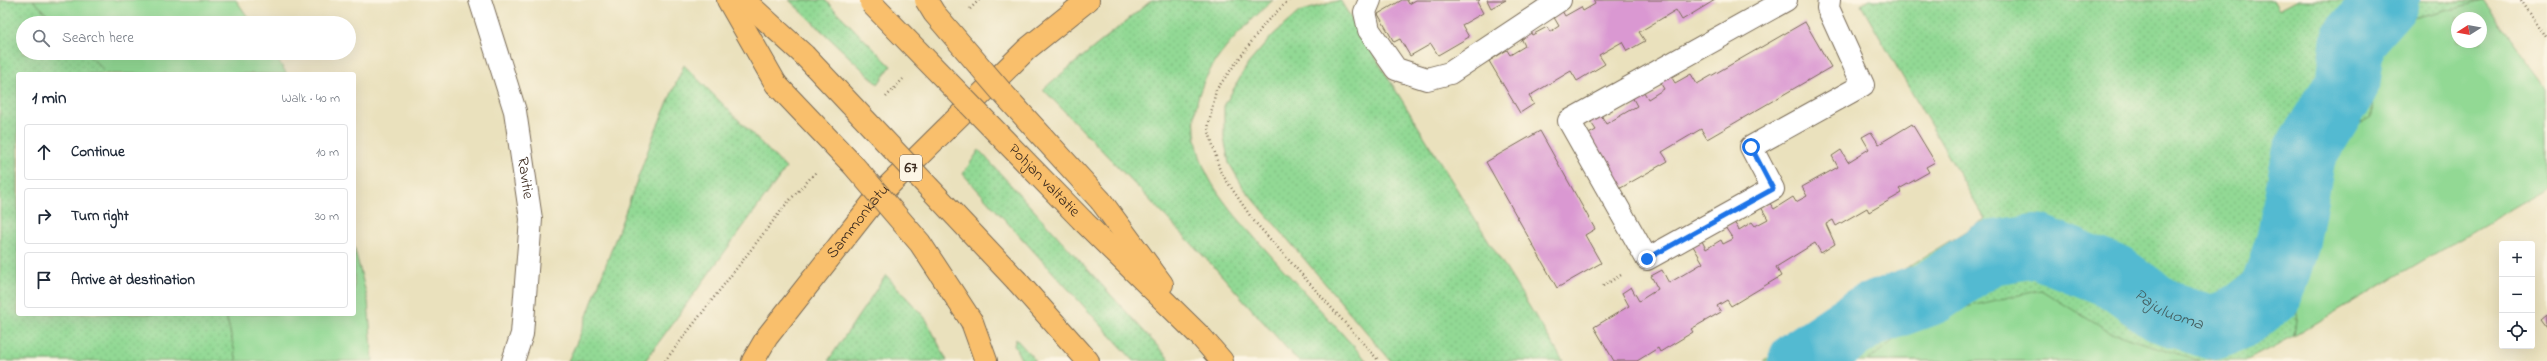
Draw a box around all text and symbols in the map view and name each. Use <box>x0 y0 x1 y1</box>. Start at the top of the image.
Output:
north arrow <box>2451 12 2487 48</box>
search box <box>16 16 356 60</box>
icon: search <box>30 27 52 49</box>
text: Search here <box>62 27 134 49</box>
text: 1 min <box>32 86 66 111</box>
text: Walk · 40 m <box>281 89 340 108</box>
route start <box>1742 138 1760 156</box>
street label: Pohjan valtatie <box>1002 139 1086 224</box>
icon: ahead <box>33 141 55 163</box>
text: Continue <box>71 141 125 163</box>
text: 10 m <box>316 143 339 162</box>
street label: Ravitie <box>510 155 540 201</box>
road number: 67 <box>900 155 922 181</box>
street label: Sammonkatu <box>821 178 896 264</box>
icon: right <box>33 205 55 227</box>
text: Turn right <box>71 205 129 227</box>
text: 30 m <box>315 207 339 226</box>
map controls <box>2499 241 2535 349</box>
button: + <box>2499 241 2535 277</box>
route end <box>1638 250 1656 268</box>
icon: arrive <box>33 269 55 291</box>
text: Arrive at destination <box>71 269 195 291</box>
button: − <box>2499 277 2535 313</box>
water label: Pajuluoma <box>2129 282 2208 337</box>
button: locate <box>2499 313 2535 349</box>

